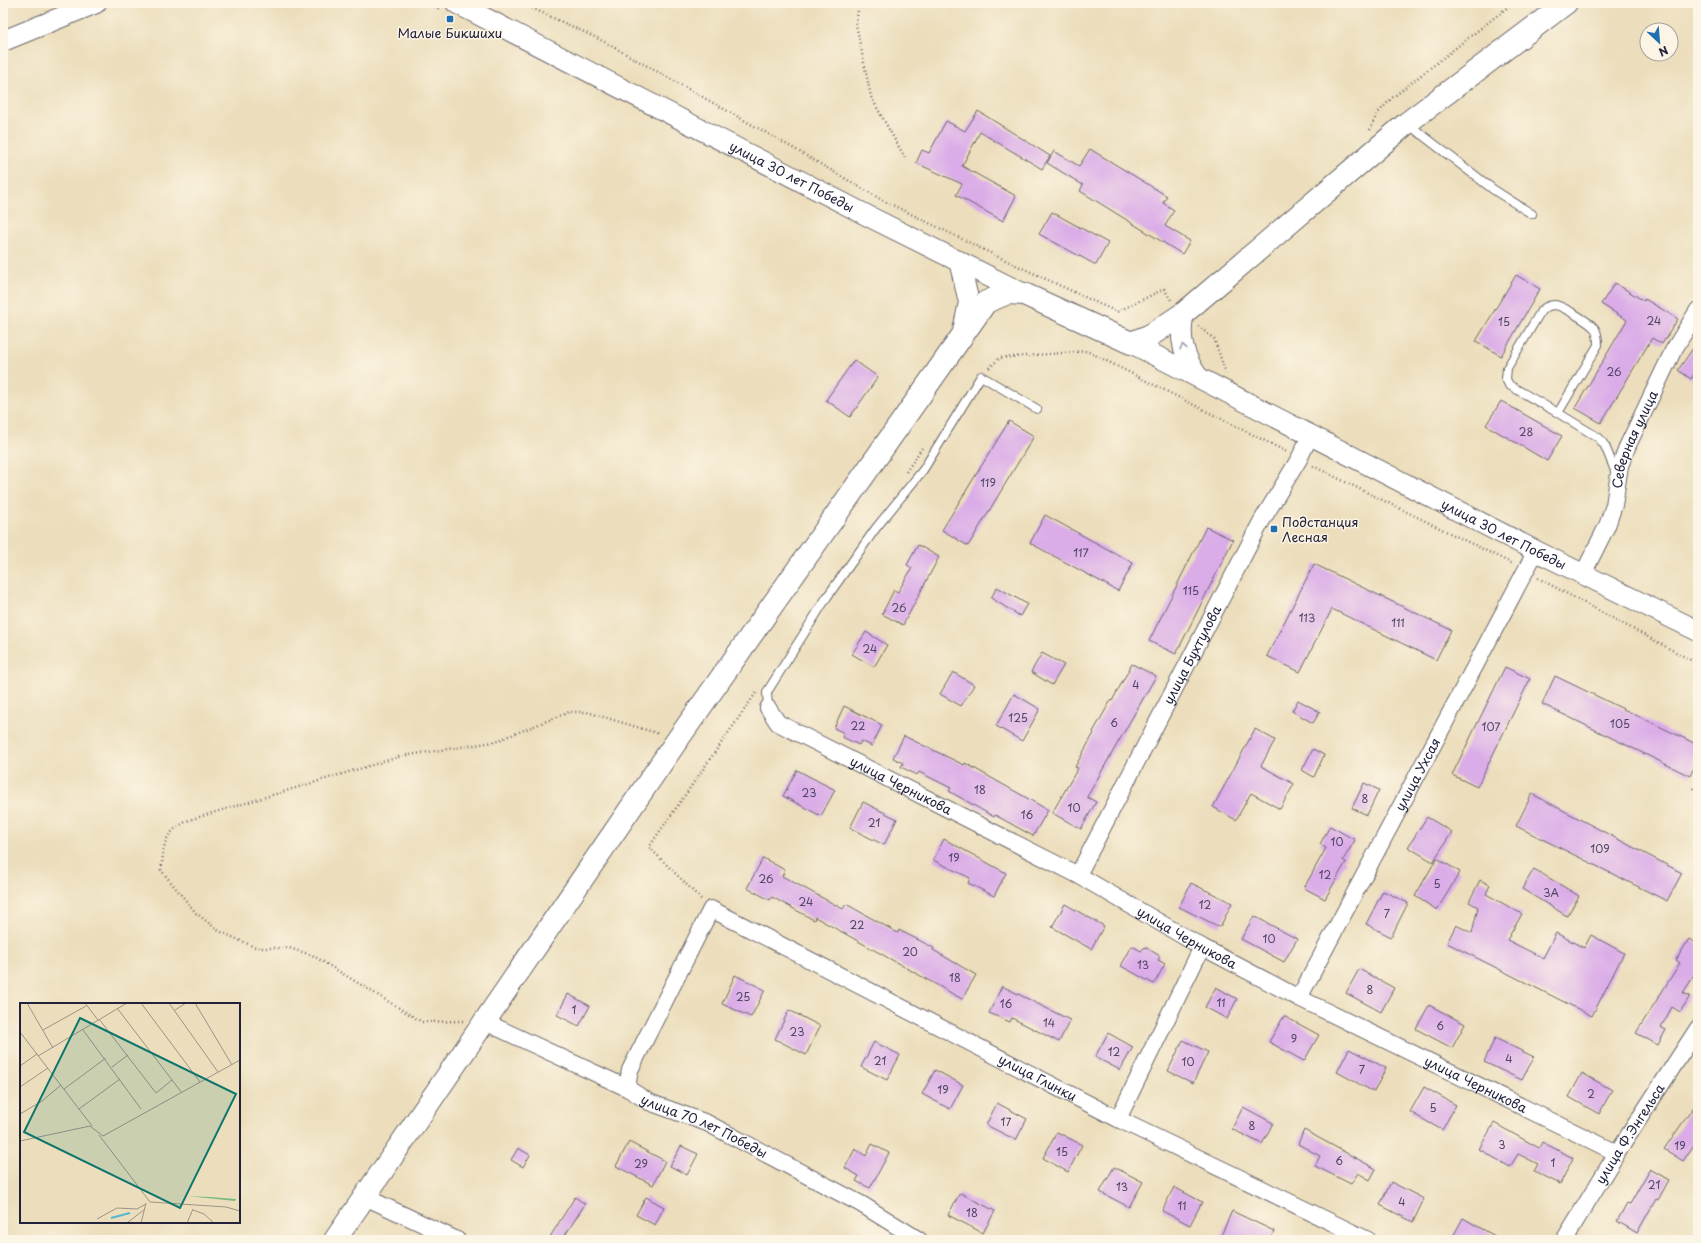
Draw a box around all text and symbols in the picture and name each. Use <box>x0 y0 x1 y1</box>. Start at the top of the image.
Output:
marker: Малые Бикшихи <box>445 14 455 24</box>
north arrow <box>1639 22 1679 62</box>
place label: Малые Бикшихи <box>397 23 503 42</box>
text: N <box>1656 42 1671 61</box>
street label: улица 30 лет Победы <box>726 136 858 216</box>
house number: 24 <box>1647 312 1661 329</box>
house number: 15 <box>1498 313 1510 330</box>
one-way arrow <box>1179 344 1187 350</box>
house number: 26 <box>1606 363 1622 380</box>
street label: Северная улица <box>1607 386 1662 490</box>
house number: 28 <box>1519 423 1533 440</box>
house number: 119 <box>980 474 996 491</box>
street label: улица 30 лет Победы <box>1438 494 1570 574</box>
place label: Подстанция Лесная <box>1282 512 1359 546</box>
marker: Подстанция Лесная <box>1269 524 1279 534</box>
house number: 117 <box>1073 544 1089 561</box>
house number: 115 <box>1183 582 1199 599</box>
house number: 26 <box>891 599 907 616</box>
street label: улица Бухтулова <box>1158 601 1226 707</box>
house number: 113 <box>1299 609 1315 626</box>
house number: 111 <box>1391 614 1405 631</box>
house number: 24 <box>863 640 877 657</box>
house number: 4 <box>1132 676 1140 693</box>
house number: 125 <box>1008 709 1028 726</box>
house number: 6 <box>1110 714 1118 731</box>
house number: 105 <box>1610 715 1630 732</box>
house number: 22 <box>851 717 865 734</box>
house number: 107 <box>1482 718 1500 735</box>
street label: улица Ухсая <box>1390 734 1444 814</box>
street label: улица Черникова <box>847 751 956 819</box>
house number: 18 <box>974 781 986 798</box>
house number: 23 <box>802 784 816 801</box>
house number: 8 <box>1362 790 1369 807</box>
house number: 10 <box>1068 799 1080 816</box>
house number: 16 <box>1021 806 1034 823</box>
house number: 21 <box>868 814 880 831</box>
house number: 10 <box>1331 833 1343 850</box>
house number: 109 <box>1590 840 1610 857</box>
house number: 19 <box>948 849 960 866</box>
house number: 12 <box>1319 866 1332 883</box>
house number: 26 <box>758 870 774 887</box>
house number: 5 <box>1433 875 1441 892</box>
house number: 3А <box>1543 884 1559 901</box>
house number: 24 <box>799 893 813 910</box>
house number: 12 <box>1199 896 1212 913</box>
street label: улица Черникова <box>1134 901 1241 973</box>
house number: 7 <box>1384 905 1390 922</box>
house number: 22 <box>850 916 864 933</box>
house number: 10 <box>1263 930 1275 947</box>
house number: 20 <box>902 943 918 960</box>
house number: 13 <box>1137 956 1149 973</box>
house number: 18 <box>949 969 961 986</box>
house number: 8 <box>1367 981 1374 998</box>
house number: 25 <box>736 988 750 1005</box>
house number: 11 <box>1216 994 1226 1011</box>
house number: 16 <box>1000 995 1013 1012</box>
house number: 1 <box>572 1001 577 1018</box>
inset map <box>20 1003 240 1223</box>
house number: 14 <box>1043 1014 1055 1031</box>
house number: 6 <box>1436 1017 1444 1034</box>
house number: 23 <box>790 1023 804 1040</box>
house number: 9 <box>1291 1030 1297 1047</box>
house number: 12 <box>1108 1043 1121 1060</box>
street label: улица Глинки <box>996 1049 1080 1105</box>
house number: 4 <box>1505 1050 1513 1067</box>
street label: улица Черникова <box>1422 1051 1531 1117</box>
house number: 21 <box>874 1052 886 1069</box>
house number: 10 <box>1182 1053 1194 1070</box>
house number: 7 <box>1359 1061 1365 1078</box>
street label: улица Ф.Энгельса <box>1590 1079 1669 1187</box>
house number: 19 <box>937 1081 949 1098</box>
house number: 2 <box>1587 1085 1595 1102</box>
street label: улица 70 лет Победы <box>637 1089 771 1162</box>
house number: 5 <box>1429 1099 1437 1116</box>
house number: 17 <box>1001 1113 1012 1130</box>
house number: 8 <box>1249 1117 1256 1134</box>
house number: 3 <box>1498 1136 1506 1153</box>
house number: 19 <box>1674 1137 1686 1154</box>
house number: 15 <box>1056 1143 1068 1160</box>
house number: 6 <box>1335 1152 1343 1169</box>
house number: 1 <box>1551 1154 1556 1171</box>
house number: 29 <box>634 1155 648 1172</box>
house number: 21 <box>1648 1176 1660 1193</box>
house number: 13 <box>1116 1178 1128 1195</box>
house number: 4 <box>1398 1193 1406 1210</box>
house number: 11 <box>1177 1197 1187 1214</box>
house number: 18 <box>966 1204 978 1221</box>

